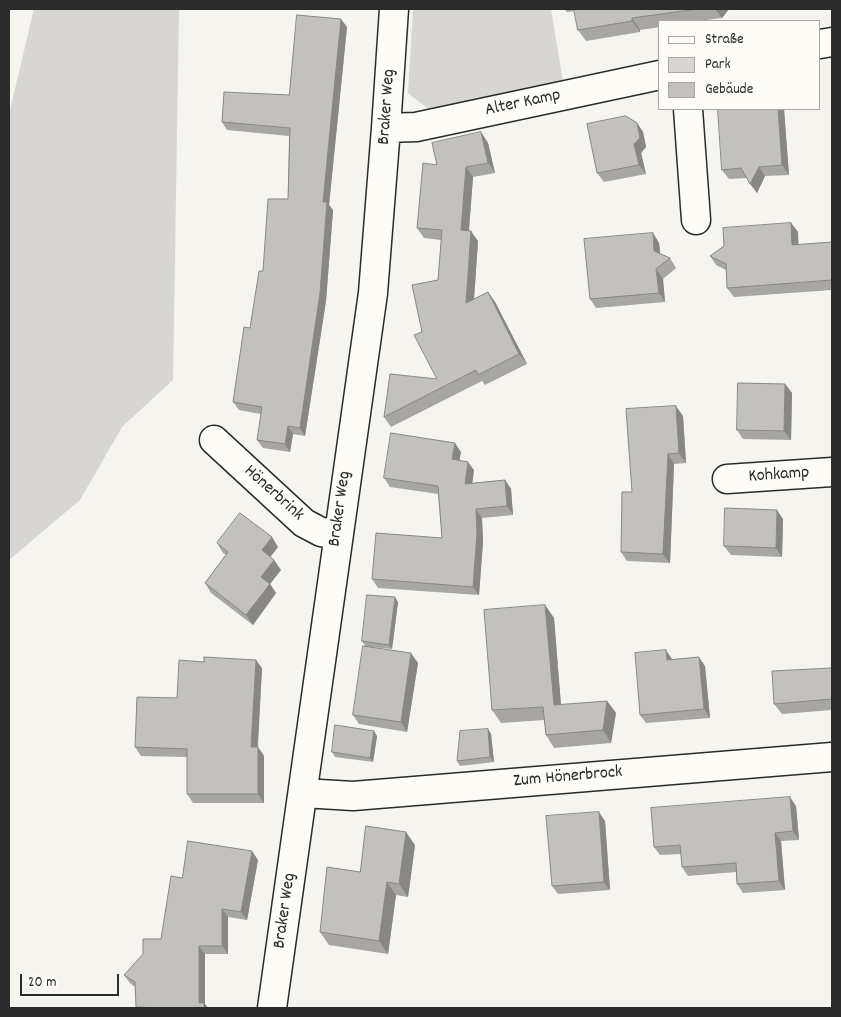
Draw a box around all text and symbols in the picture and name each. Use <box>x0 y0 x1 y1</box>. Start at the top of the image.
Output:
legend <box>658 20 821 110</box>
text: Straße <box>705 29 743 51</box>
text: Park <box>705 54 731 76</box>
street label: Braker Weg <box>375 68 401 146</box>
text: Gebäude <box>705 79 753 101</box>
street label: Alter Kamp <box>483 85 563 123</box>
street label: Hönerbrink <box>238 461 308 527</box>
street label: Kohkamp <box>748 463 810 489</box>
street label: Braker Weg <box>325 470 357 548</box>
street label: Zum Hönerbrock <box>513 762 623 794</box>
street label: Braker Weg <box>270 872 302 950</box>
scale bar <box>22 964 121 996</box>
text: 20 m <box>28 972 56 994</box>

